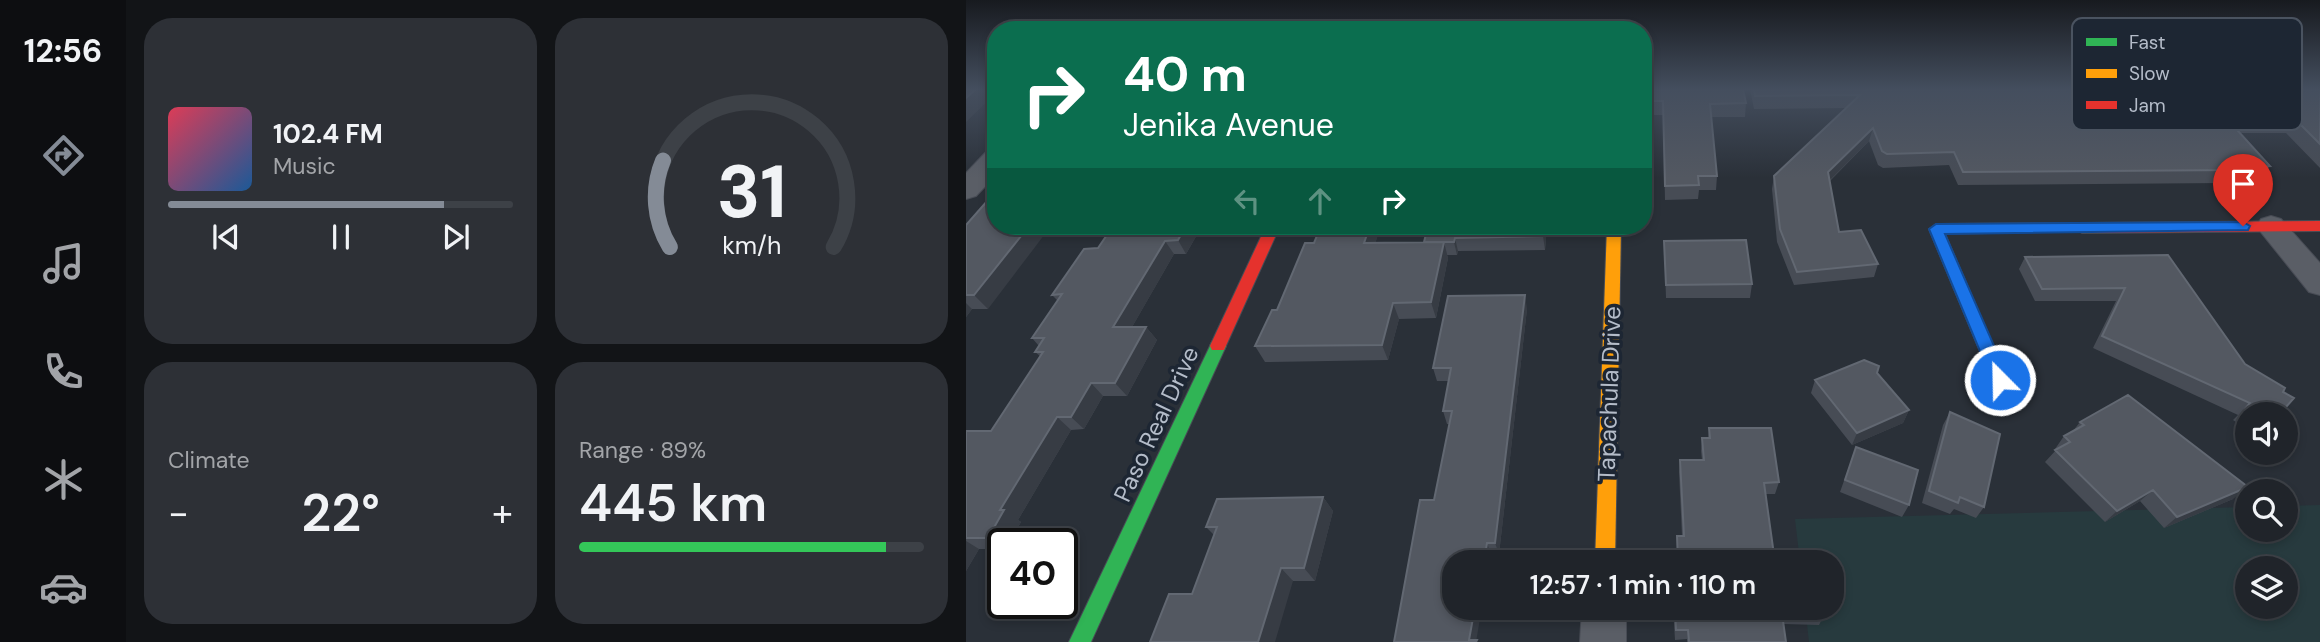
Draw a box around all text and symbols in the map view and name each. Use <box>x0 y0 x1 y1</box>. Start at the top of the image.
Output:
legend <box>2072 18 2302 130</box>
text: 12:56 <box>24 30 102 72</box>
text: Fast <box>2129 30 2165 55</box>
text: 40 m <box>1123 42 1247 106</box>
icon: right <box>1008 49 1099 140</box>
text: Slow <box>2129 61 2170 86</box>
text: Jam <box>2129 93 2166 118</box>
text: Jenika Avenue <box>1123 104 1334 146</box>
text: 102.4 FM <box>273 117 383 151</box>
icon: directions <box>39 131 88 180</box>
text: 31 <box>717 146 786 241</box>
text: Music <box>273 151 336 181</box>
pin <box>2213 154 2273 226</box>
icon: arrive <box>2224 165 2262 203</box>
icon: left <box>1228 182 1266 220</box>
icon: ahead <box>1301 182 1339 220</box>
icon: right <box>1374 182 1412 220</box>
icon: previous <box>207 218 245 256</box>
icon: pause <box>322 218 360 256</box>
icon: next <box>437 218 475 256</box>
text: km/h <box>722 229 781 262</box>
icon: music <box>39 239 88 288</box>
street label: Tapachula Drive <box>1590 306 1628 482</box>
street label: Paso Real Drive <box>1106 341 1206 507</box>
position arrow <box>1963 343 2037 417</box>
icon: phone <box>39 347 88 396</box>
map controls <box>2235 402 2298 619</box>
button: sound <box>2235 402 2298 465</box>
text: Range · 89% <box>579 435 706 465</box>
text: Climate <box>168 445 250 475</box>
icon: climate <box>39 455 88 504</box>
text: 445 km <box>579 469 767 537</box>
text: 22° <box>301 479 380 547</box>
button: search <box>2235 479 2298 542</box>
text: − <box>168 488 189 538</box>
text: + <box>492 488 513 538</box>
speed limit sign: 40 <box>987 528 1078 619</box>
button: layers <box>2235 556 2298 619</box>
icon: car <box>39 563 88 612</box>
text: 12:57 · 1 min · 110 m <box>1530 568 1756 602</box>

